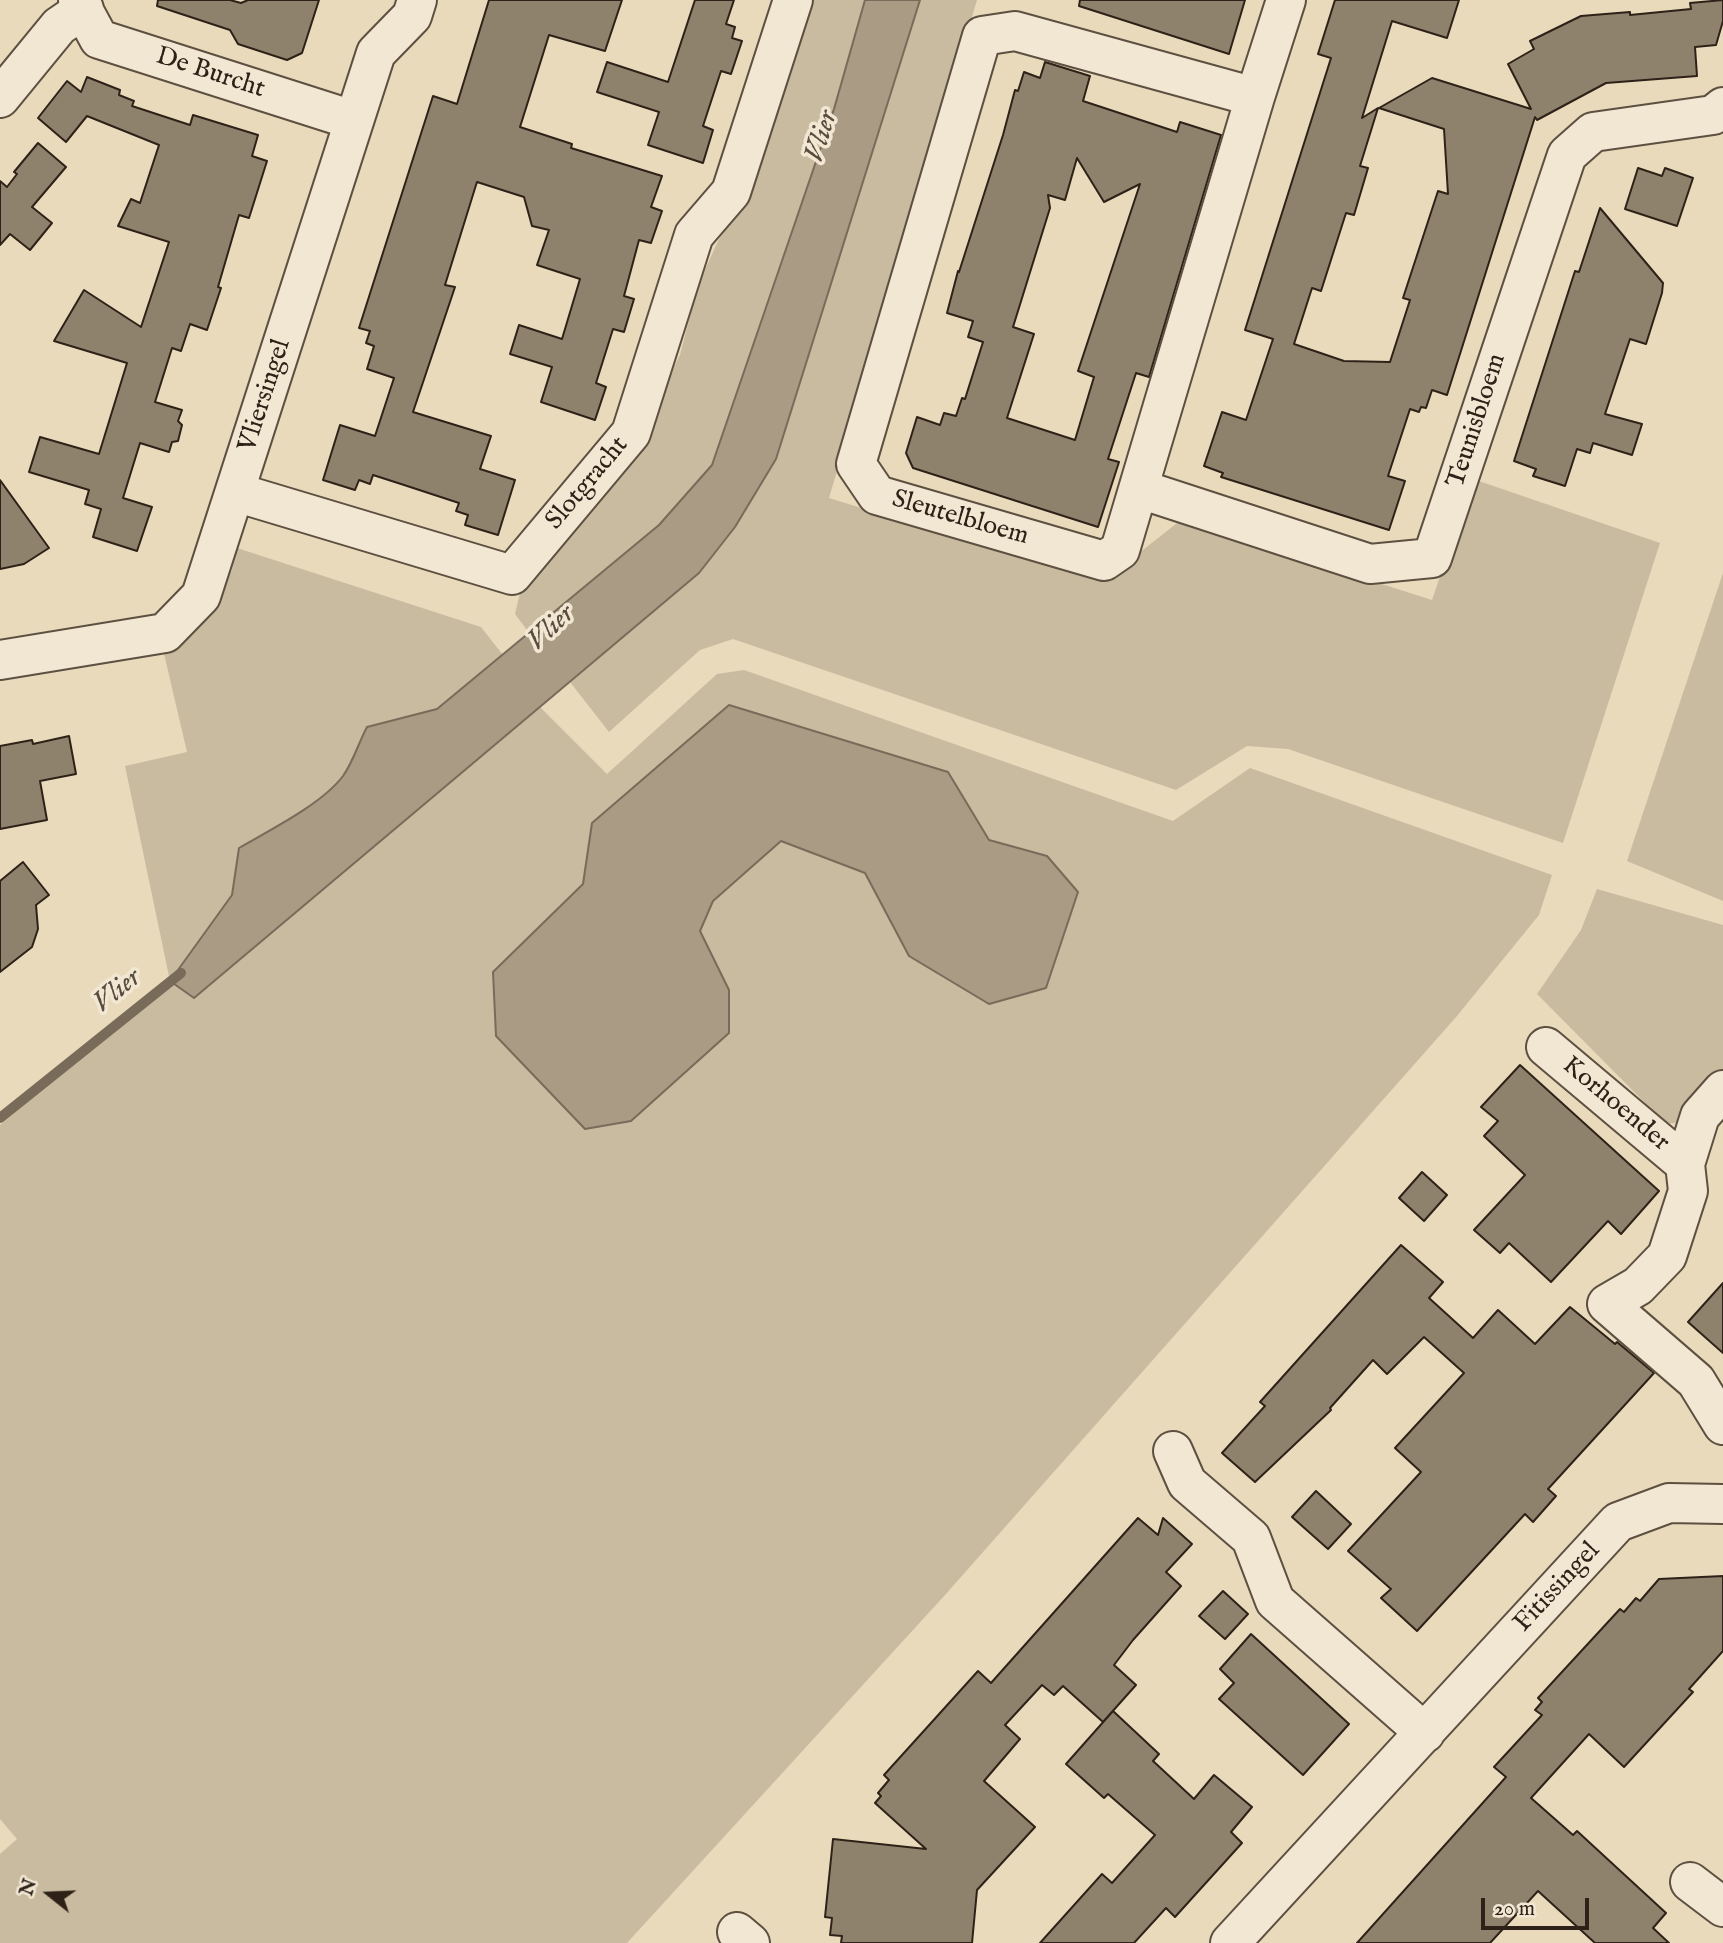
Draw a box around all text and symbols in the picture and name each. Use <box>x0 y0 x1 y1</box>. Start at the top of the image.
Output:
street label: De Burcht <box>152 42 268 106</box>
water label: Vlier <box>799 107 847 167</box>
street label: Vliersingel <box>233 336 299 456</box>
street label: Teunisbloem <box>1442 350 1514 492</box>
street label: Slotgracht <box>540 431 636 537</box>
street label: Sleutelbloem <box>888 485 1032 553</box>
water label: Vlier <box>521 599 583 659</box>
water label: Vlier <box>87 962 149 1022</box>
street label: Korhoender <box>1555 1051 1675 1159</box>
street label: Fitissingel <box>1509 1537 1607 1639</box>
north arrow <box>14 1859 84 1929</box>
text: N <box>15 1876 43 1899</box>
scale bar <box>1485 1884 1594 1928</box>
text: 20 m <box>1494 1896 1535 1923</box>

